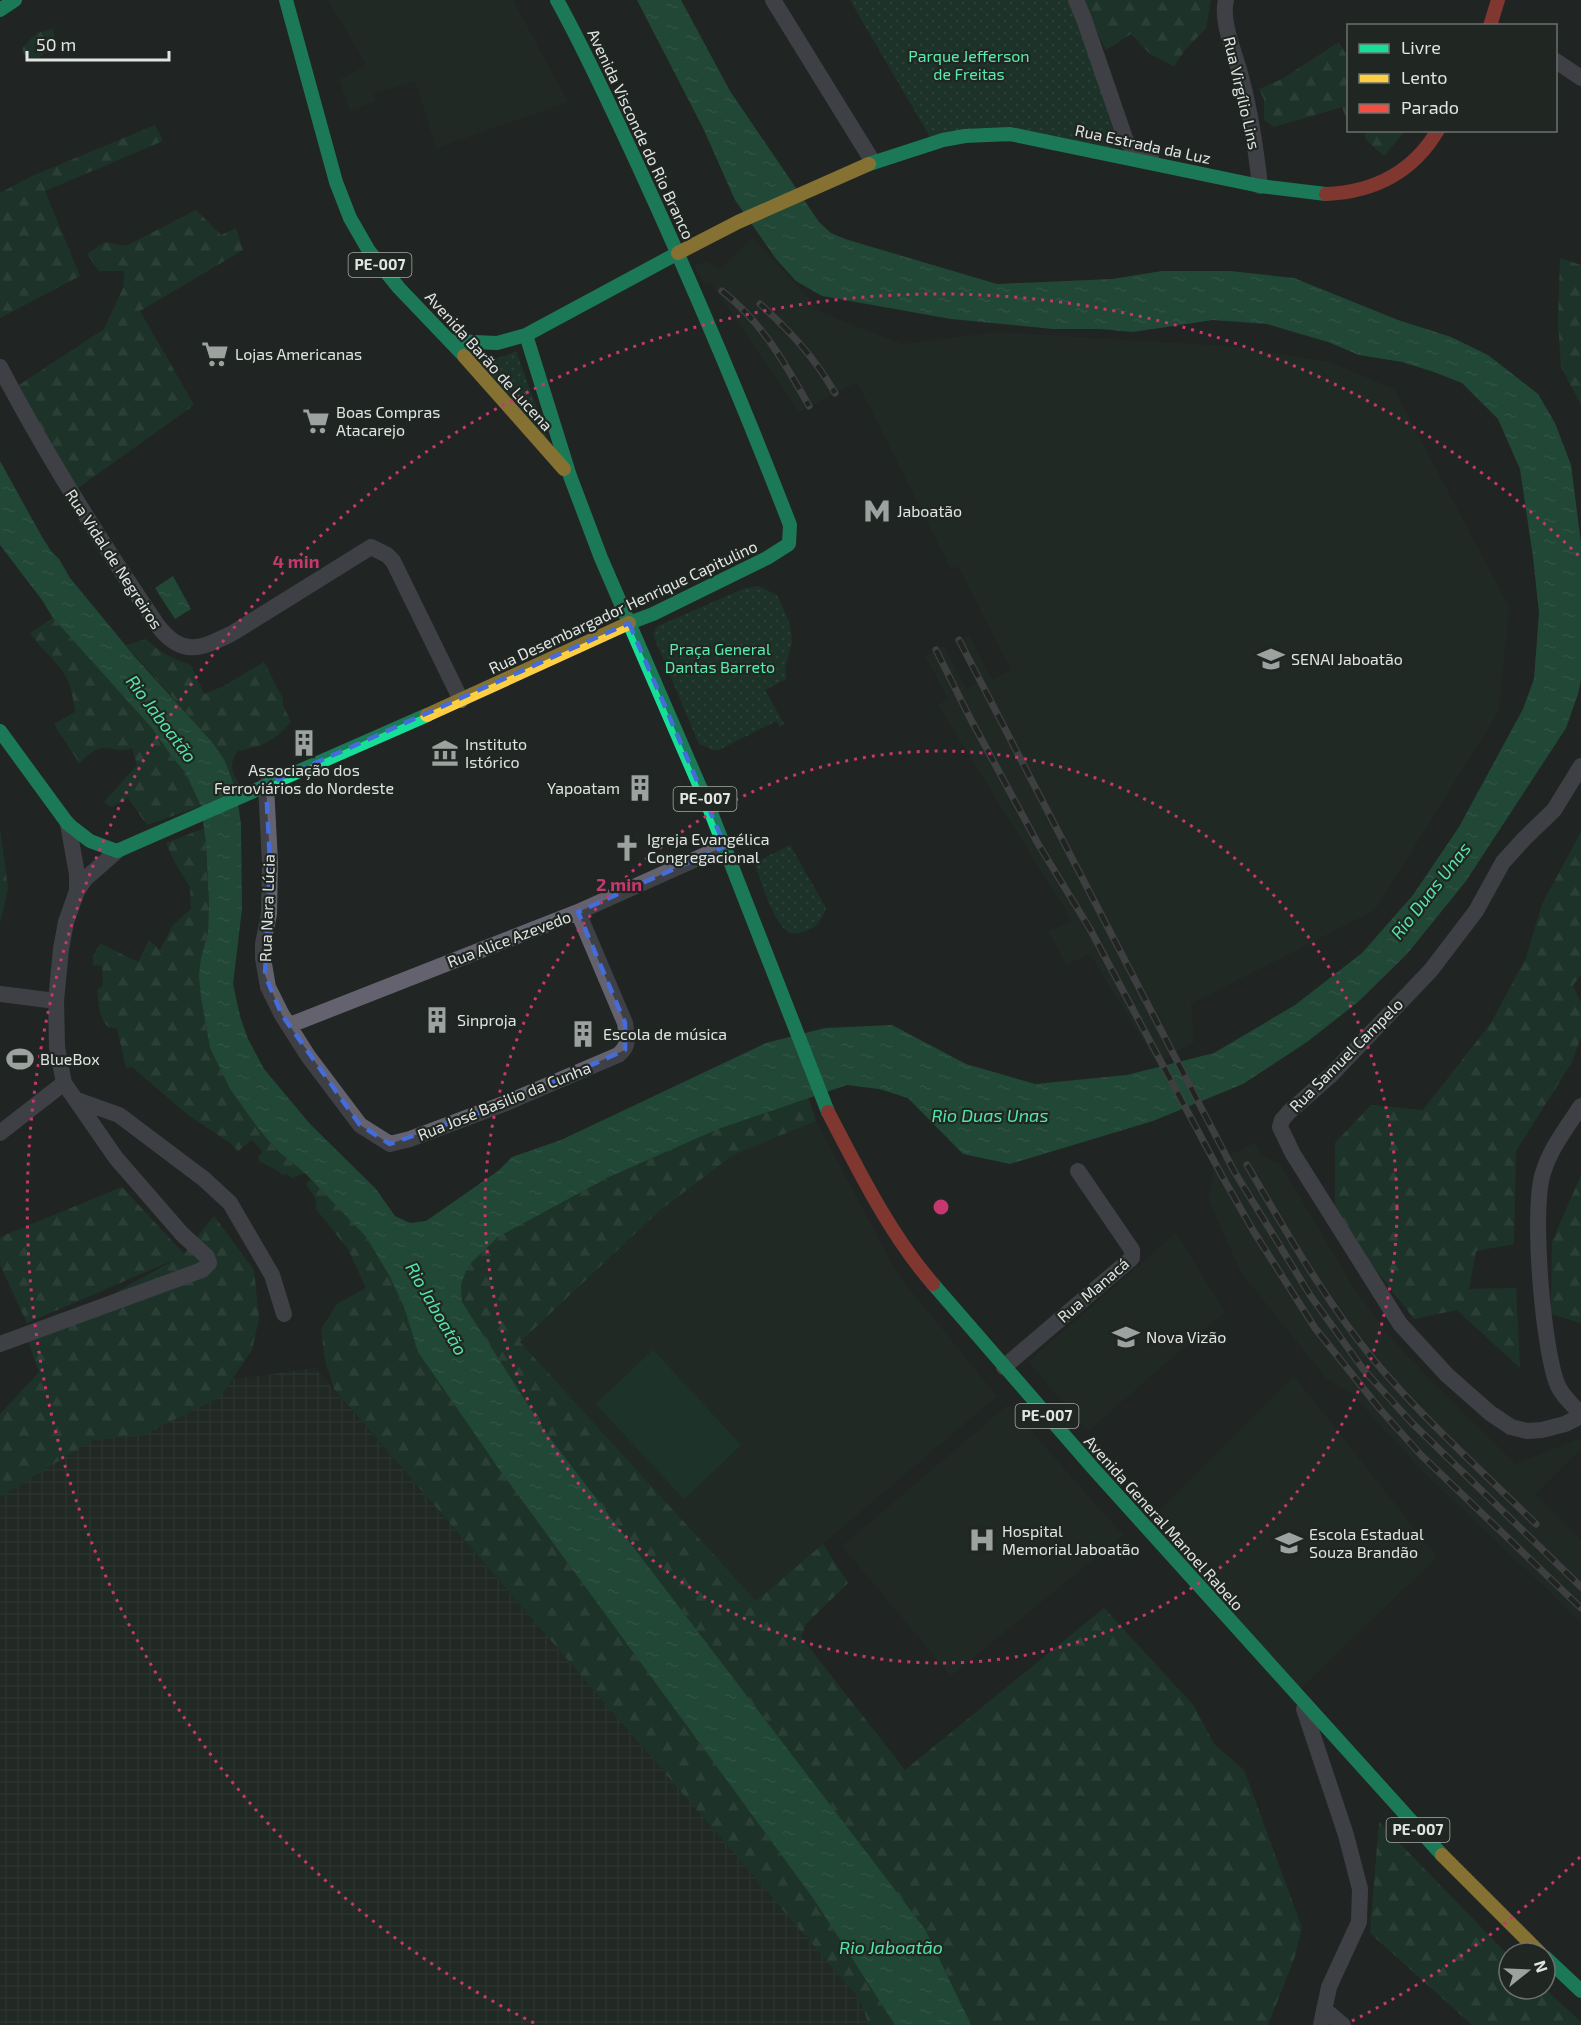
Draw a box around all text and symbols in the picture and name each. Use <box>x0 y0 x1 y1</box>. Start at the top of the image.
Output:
scale bar <box>27 24 170 62</box>
legend <box>1347 24 1557 132</box>
street label: Avenida Visconde do Rio Branco <box>584 26 699 242</box>
text: 50 m <box>36 33 76 55</box>
street label: Rua Virgílio Lins <box>1220 35 1265 151</box>
text: Livre <box>1401 36 1441 58</box>
park label: Parque Jefferson de Freitas <box>908 46 1030 83</box>
text: Lento <box>1401 66 1447 88</box>
text: Parado <box>1401 96 1459 118</box>
street label: Rua Estrada da Luz <box>1073 120 1213 167</box>
road number: PE-007 <box>348 253 412 277</box>
street label: Avenida Barão de Lucena <box>422 287 557 434</box>
supermarket icon: Lojas Americanas <box>200 339 230 369</box>
place label: Lojas Americanas <box>235 344 362 364</box>
place label: Boas Compras Atacarejo <box>336 402 440 440</box>
supermarket icon: Boas Compras Atacarejo <box>301 406 331 436</box>
street label: Rua Vidal de Negreiros <box>62 485 167 632</box>
metro station icon: Jaboatão <box>862 496 892 526</box>
place label: Jaboatão <box>897 501 962 520</box>
street label: Rua Desembargador Henrique Capitulino <box>486 536 760 677</box>
text: 4 min <box>273 550 320 572</box>
park label: Praça General Dantas Barreto <box>665 639 775 676</box>
school or university icon: SENAI Jaboatão <box>1256 644 1286 674</box>
place label: SENAI Jaboatão <box>1291 649 1403 668</box>
water label: Rio Jaboatão <box>122 670 202 766</box>
building icon: Associação dos Ferroviários do Nordeste <box>289 728 319 758</box>
place label: Instituto Istórico <box>465 734 527 771</box>
museum icon: Instituto Istórico <box>430 738 460 768</box>
place label: Associação dos Ferroviários do Nordeste <box>214 760 394 797</box>
building icon: Yapoatam <box>625 773 655 803</box>
place label: Yapoatam <box>547 778 620 797</box>
road number: PE-007 <box>674 787 736 811</box>
place label: Igreja Evangélica Congregacional <box>647 829 770 866</box>
church icon: Igreja Evangélica Congregacional <box>612 833 642 863</box>
water label: Rio Duas Unas <box>1386 837 1475 943</box>
street label: Rua Nara Lúcia <box>255 854 278 962</box>
text: 2 min <box>596 873 642 895</box>
street label: Rua Alice Azevedo <box>444 906 573 971</box>
street label: Rua Samuel Campelo <box>1285 994 1406 1115</box>
building icon: Sinproja <box>422 1005 452 1035</box>
place label: Sinproja <box>457 1010 517 1030</box>
building icon: Escola de música <box>568 1019 598 1049</box>
place label: Escola de música <box>603 1024 727 1043</box>
sports icon: BlueBox <box>5 1044 35 1074</box>
place label: BlueBox <box>40 1049 100 1068</box>
street label: Rua José Basilio da Cunha <box>414 1057 593 1144</box>
water label: Rio Duas Unas <box>931 1104 1049 1126</box>
centre of rings <box>931 1197 951 1217</box>
street label: Rua Manacá <box>1053 1253 1132 1326</box>
water label: Rio Jaboatão <box>401 1258 472 1359</box>
school or university icon: Nova Vizão <box>1111 1322 1141 1352</box>
place label: Nova Vizão <box>1146 1327 1226 1346</box>
road number: PE-007 <box>1016 1404 1078 1428</box>
street label: Avenida General Manoel Rabelo <box>1081 1431 1248 1614</box>
place label: Hospital Memorial Jaboatão <box>1002 1521 1140 1558</box>
place label: Escola Estadual Souza Brandão <box>1309 1524 1424 1561</box>
hospital icon: Hospital Memorial Jaboatão <box>967 1525 997 1555</box>
school or university icon: Escola Estadual Souza Brandão <box>1274 1528 1304 1558</box>
road number: PE-007 <box>1386 1818 1450 1842</box>
water label: Rio Jaboatão <box>839 1936 943 1958</box>
north arrow <box>1497 1941 1557 2001</box>
text: N <box>1531 1958 1553 1975</box>

